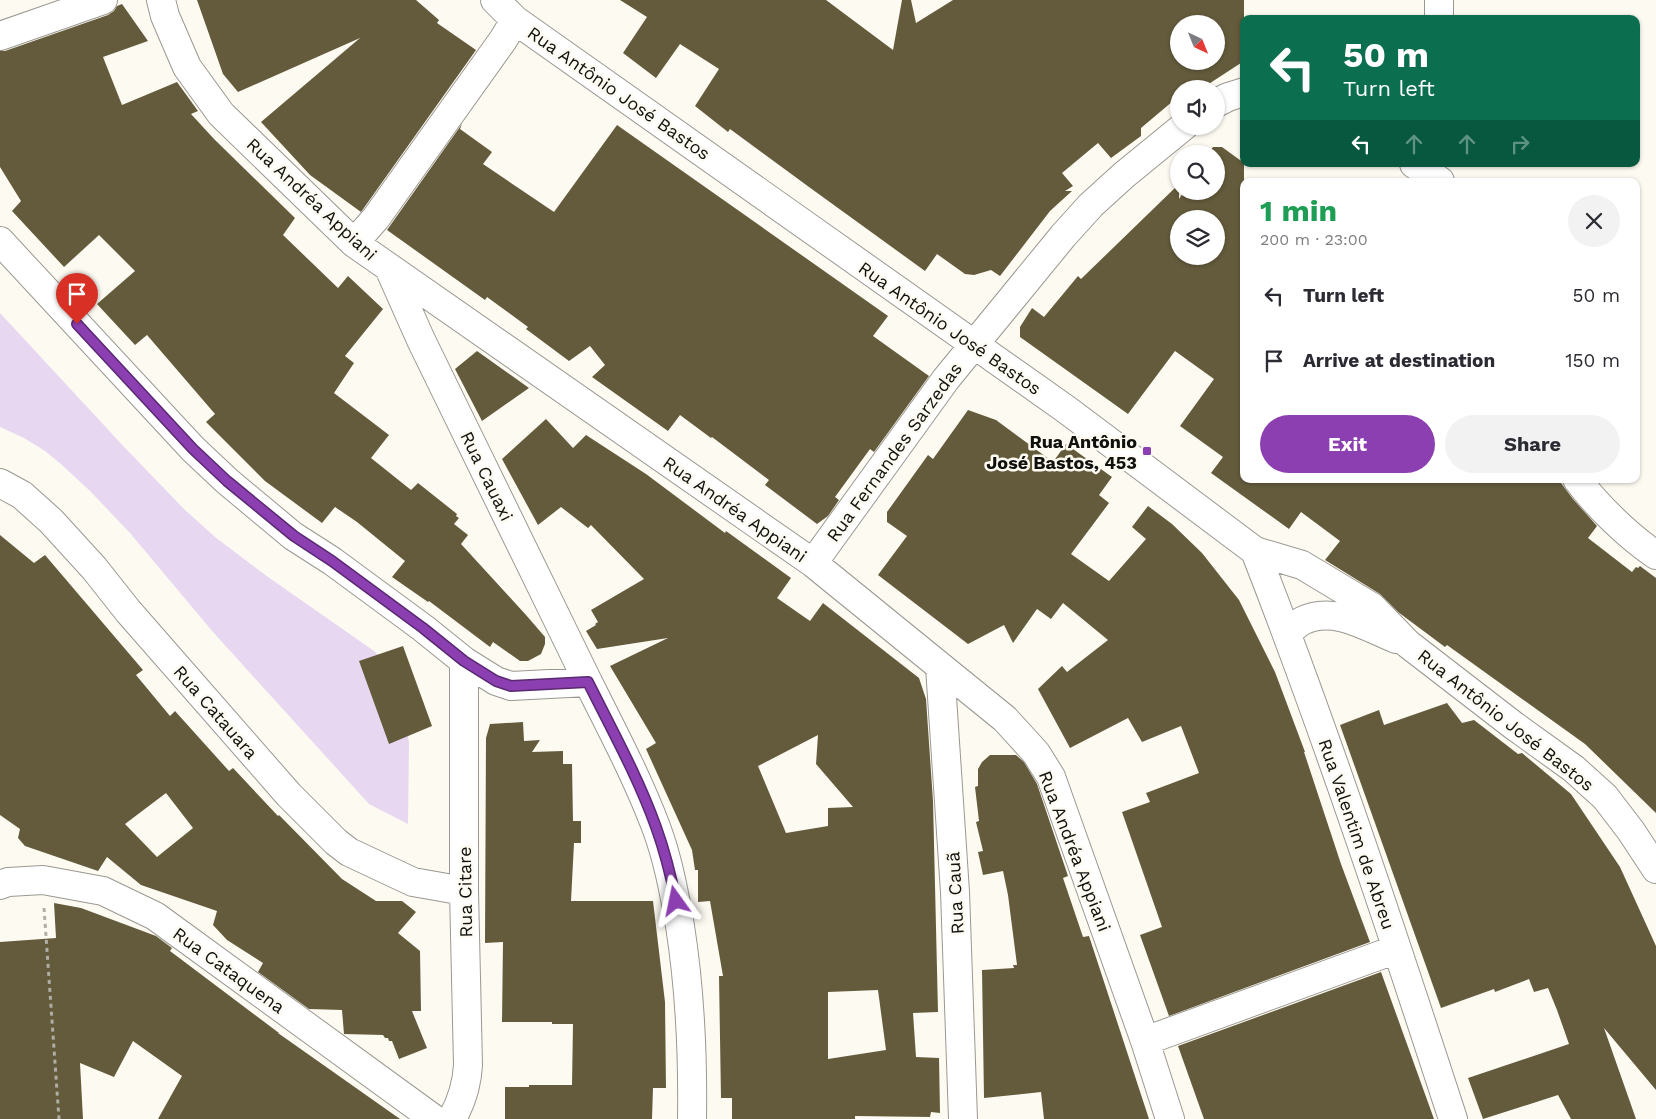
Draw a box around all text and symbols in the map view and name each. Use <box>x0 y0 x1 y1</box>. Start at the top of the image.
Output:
north arrow <box>1170 15 1225 70</box>
map controls <box>1170 15 1225 265</box>
street label: Rua Antônio José Bastos <box>524 22 714 164</box>
text: 50 m <box>1343 34 1429 76</box>
icon: left <box>1260 35 1325 100</box>
text: Turn left <box>1343 76 1435 101</box>
button: sound <box>1170 80 1225 135</box>
icon: left <box>1347 130 1375 158</box>
icon: ahead <box>1400 130 1428 158</box>
icon: ahead <box>1453 130 1481 158</box>
icon: right <box>1506 130 1534 158</box>
street label: Rua Andréa Appiani <box>243 133 381 265</box>
button: search <box>1170 145 1225 200</box>
text: 1 min <box>1260 193 1337 228</box>
button: close <box>1568 195 1620 247</box>
button: layers <box>1170 210 1225 265</box>
text: 200 m · 23:00 <box>1260 230 1368 249</box>
street label: Rua Antônio José Bastos <box>855 257 1045 399</box>
pin <box>56 273 98 324</box>
icon: arrive <box>63 280 91 308</box>
icon: left <box>1260 282 1288 310</box>
text: Turn left <box>1303 284 1384 307</box>
text: 50 m <box>1573 284 1620 307</box>
icon: arrive <box>1260 347 1288 375</box>
text: Arrive at destination <box>1303 349 1495 372</box>
text: 150 m <box>1565 349 1620 372</box>
street label: Rua Fernandes Sarzedas <box>822 358 966 546</box>
button: Exit <box>1260 415 1435 473</box>
button: Share <box>1445 415 1620 473</box>
street label: Rua Cauaxi <box>456 428 518 524</box>
place label: Rua Antônio José Bastos, 453 <box>986 431 1137 473</box>
marker: Rua Antônio José Bastos, 453 <box>1141 445 1153 457</box>
street label: Rua Andréa Appiani <box>659 452 811 566</box>
street label: Rua Antônio José Bastos <box>1414 645 1598 795</box>
street label: Rua Catauara <box>170 661 262 763</box>
street label: Rua Valentim de Abreu <box>1314 736 1400 932</box>
street label: Rua Andréa Appiani <box>1035 768 1115 934</box>
street label: Rua Citare <box>454 846 476 938</box>
street label: Rua Cauã <box>942 851 968 935</box>
position arrow <box>649 874 701 926</box>
street label: Rua Cataquena <box>169 922 289 1018</box>

